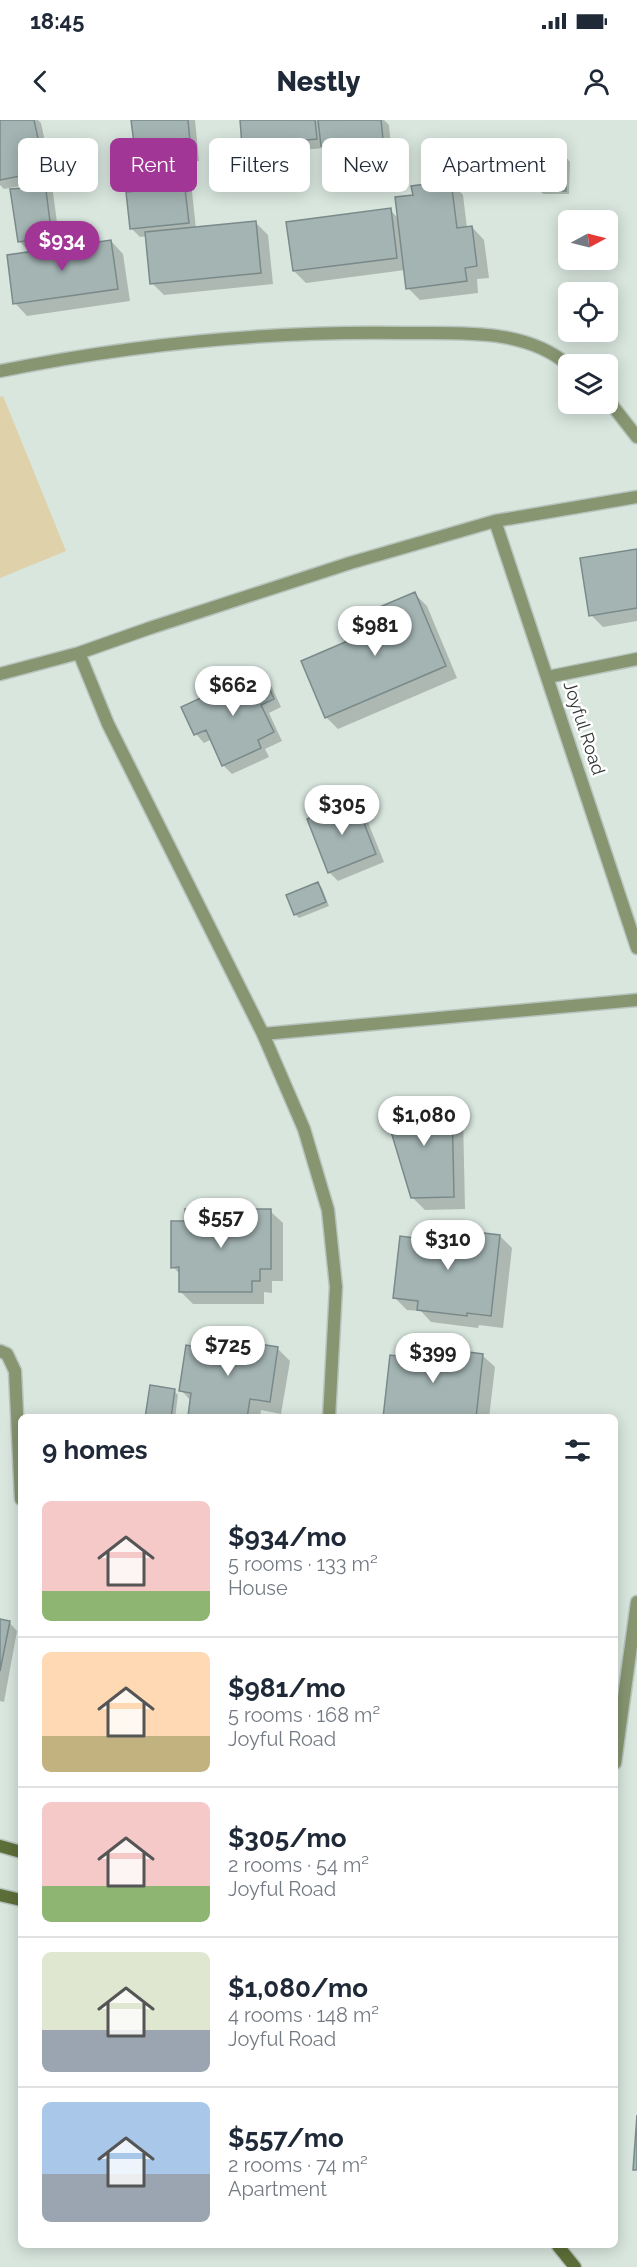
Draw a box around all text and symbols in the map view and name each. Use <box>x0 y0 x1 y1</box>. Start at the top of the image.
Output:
text: 18:45 <box>30 8 84 34</box>
icon: back <box>24 65 57 98</box>
icon: person <box>580 65 613 98</box>
text: Nestly <box>277 66 360 97</box>
chip: Buy <box>18 138 98 192</box>
chip: Rent <box>110 138 197 192</box>
chip: Filters <box>209 138 310 192</box>
chip: New <box>322 138 409 192</box>
chip: Apartment <box>421 138 567 192</box>
north arrow <box>558 210 618 270</box>
map controls <box>558 210 618 414</box>
pin: $934 <box>26 221 98 272</box>
text: $934 <box>38 228 86 252</box>
button: locate <box>558 282 618 342</box>
button: layers <box>558 354 618 414</box>
pin: $981 <box>339 606 411 657</box>
text: $981 <box>352 613 398 637</box>
pin: $662 <box>197 666 269 717</box>
text: $662 <box>209 673 257 697</box>
street label: Joyful Road <box>559 678 610 777</box>
pin: $305 <box>306 785 378 836</box>
text: $305 <box>318 792 366 816</box>
pin: $1,080 <box>375 1096 473 1147</box>
text: $1,080 <box>392 1103 456 1127</box>
pin: $557 <box>185 1198 257 1249</box>
text: $557 <box>198 1205 244 1229</box>
pin: $310 <box>412 1220 484 1271</box>
text: $310 <box>425 1227 471 1251</box>
pin: $725 <box>192 1326 264 1377</box>
text: $725 <box>205 1333 251 1357</box>
pin: $399 <box>397 1333 469 1384</box>
text: $399 <box>409 1340 457 1364</box>
icon: filters <box>561 1434 594 1467</box>
text: 9 homes <box>42 1435 148 1465</box>
text: $934/mo <box>228 1522 346 1552</box>
icon: home <box>90 1525 162 1597</box>
text: 5 rooms · 133 m² <box>228 1552 378 1576</box>
text: House <box>228 1576 288 1600</box>
text: $981/mo <box>228 1673 346 1703</box>
icon: home <box>90 1676 162 1748</box>
text: 5 rooms · 168 m² <box>228 1703 380 1727</box>
text: Joyful Road <box>228 1727 336 1751</box>
text: $305/mo <box>228 1823 347 1853</box>
icon: home <box>90 1826 162 1898</box>
text: 2 rooms · 54 m² <box>228 1853 369 1877</box>
text: Joyful Road <box>228 1877 336 1901</box>
text: $1,080/mo <box>228 1973 368 2003</box>
icon: home <box>90 1976 162 2048</box>
text: 4 rooms · 148 m² <box>228 2003 379 2027</box>
text: Joyful Road <box>228 2027 336 2051</box>
text: $557/mo <box>228 2123 344 2153</box>
icon: home <box>90 2126 162 2198</box>
text: 2 rooms · 74 m² <box>228 2153 368 2177</box>
text: Apartment <box>228 2177 327 2201</box>

